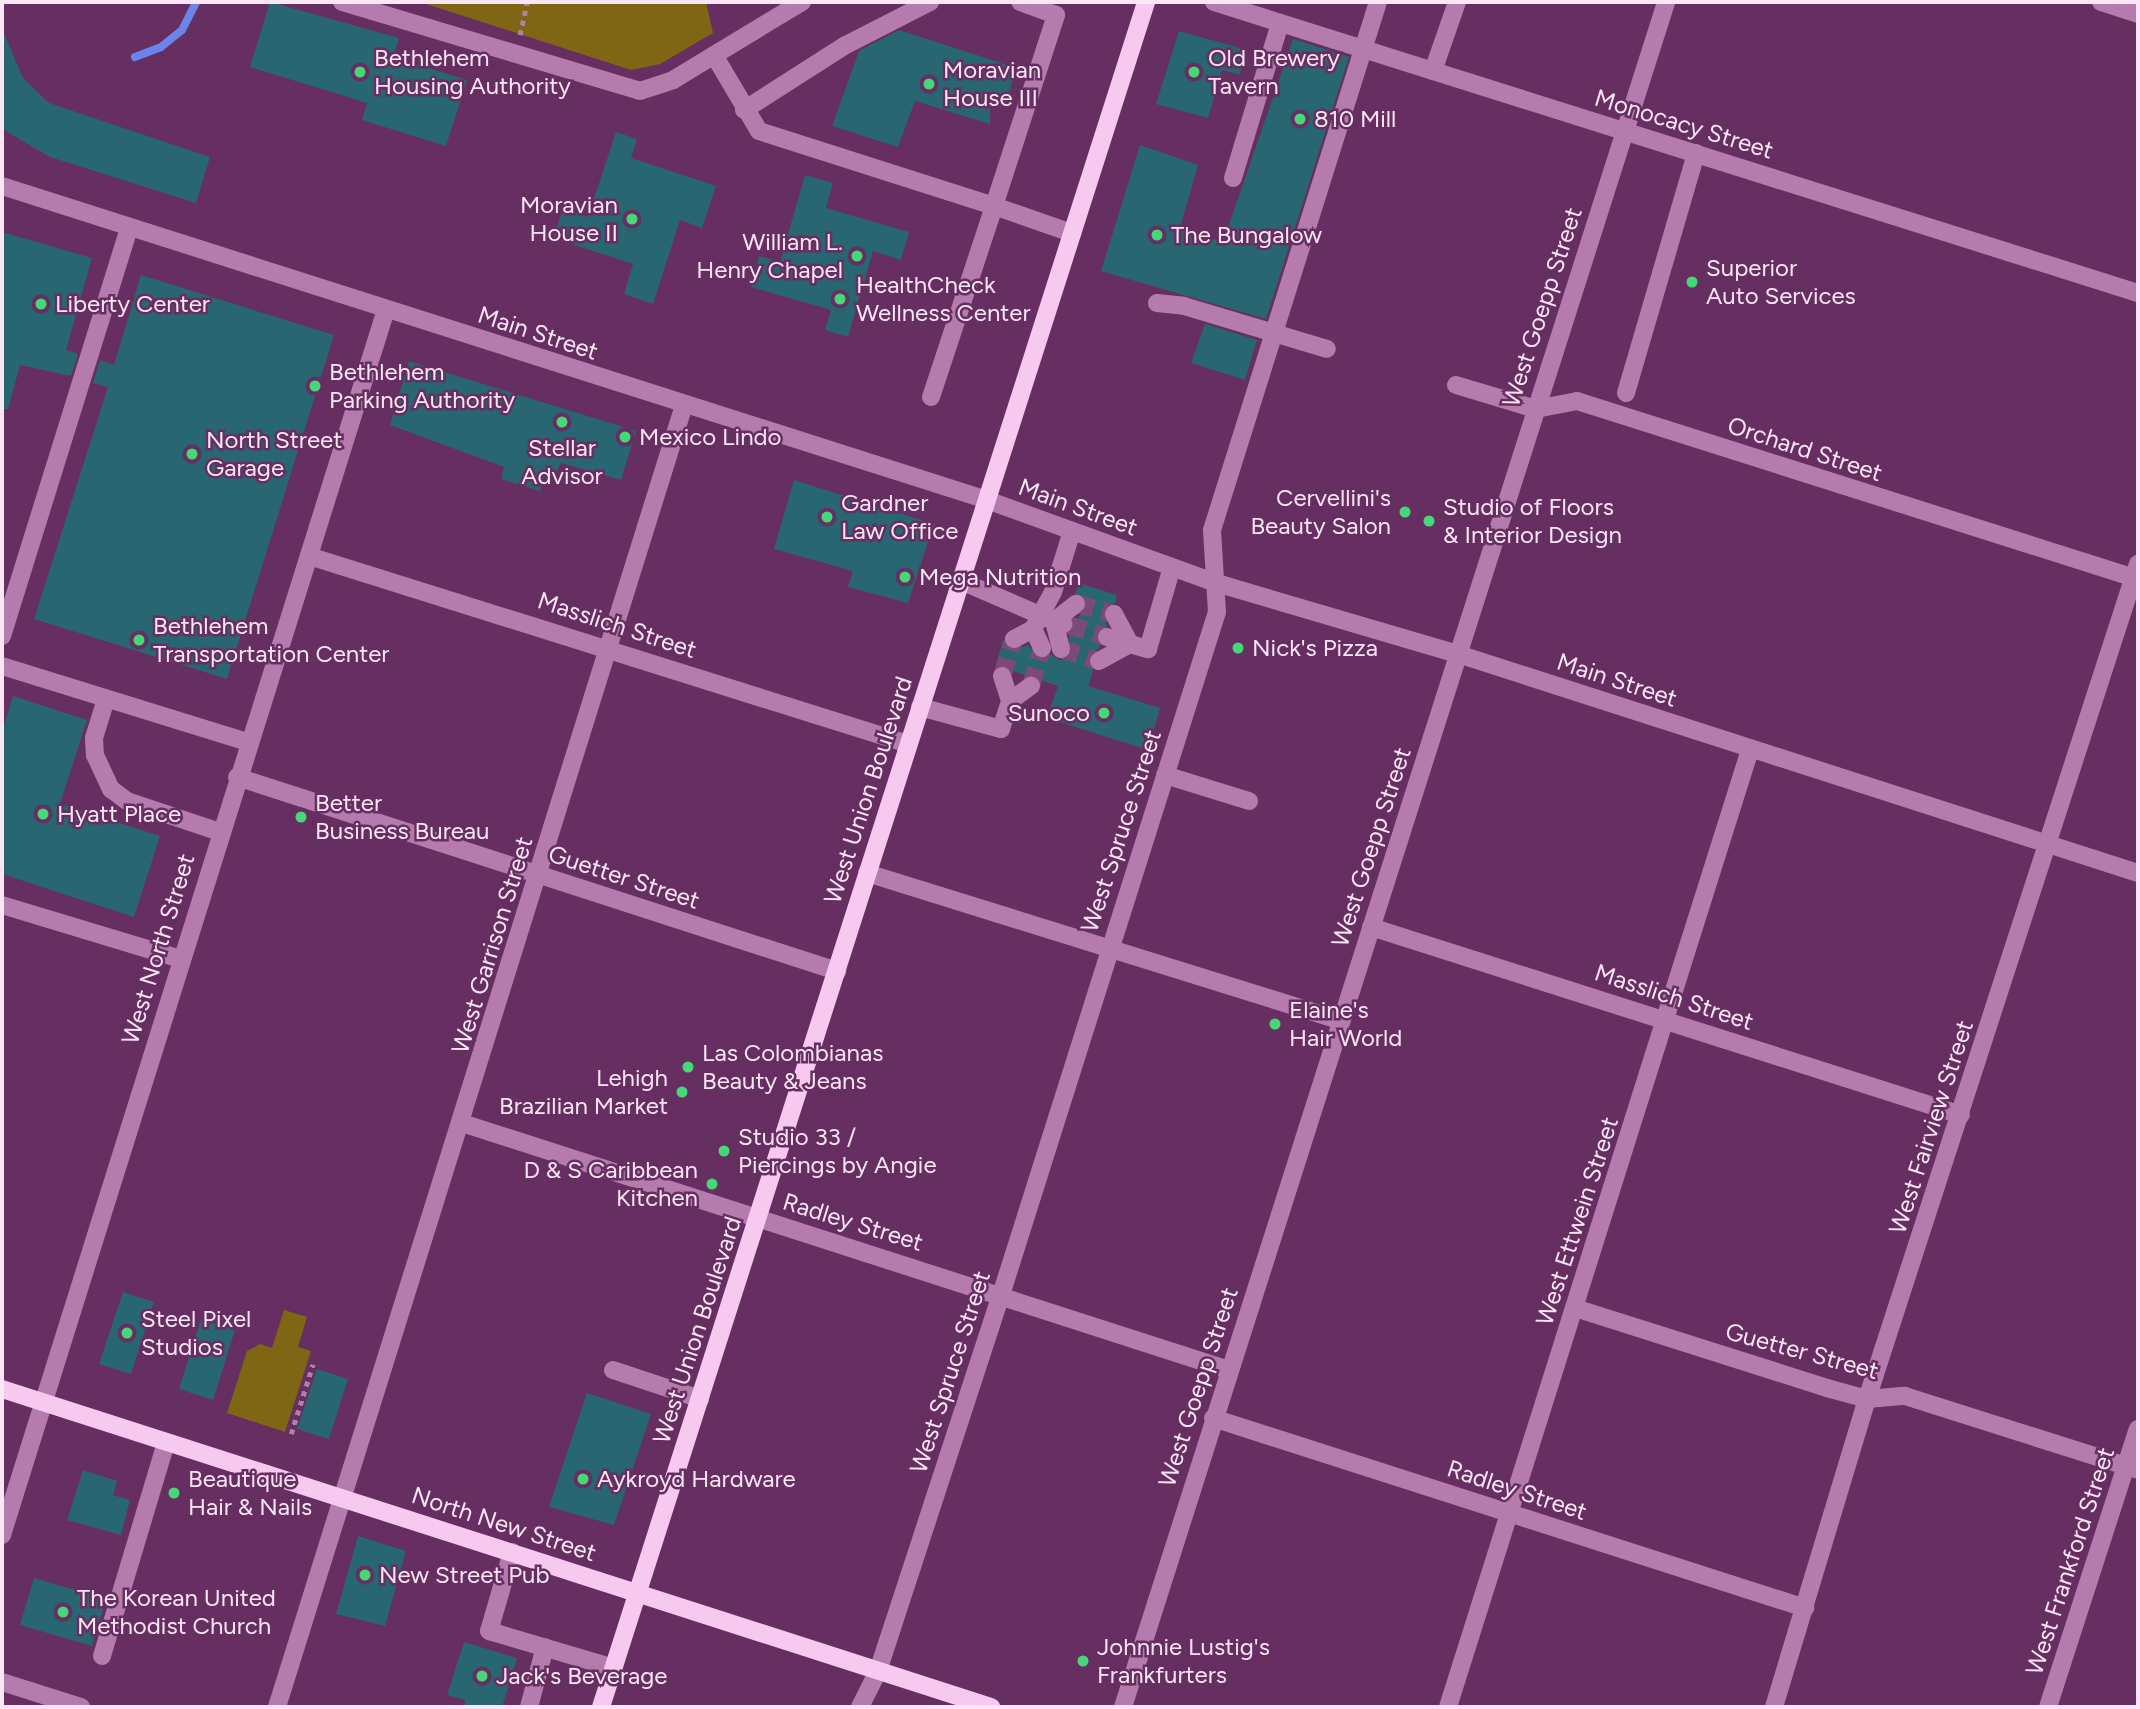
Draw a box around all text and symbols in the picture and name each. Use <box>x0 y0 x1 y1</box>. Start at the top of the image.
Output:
place label: Bethlehem Housing Authority <box>374 44 571 100</box>
place label: Old Brewery Tavern <box>1208 44 1340 100</box>
place label: Moravian House III <box>943 56 1041 112</box>
marker: Bethlehem Housing Authority <box>352 64 368 80</box>
marker: Old Brewery Tavern <box>1186 64 1202 80</box>
marker: Moravian House III <box>921 76 937 92</box>
street label: Monocacy Street <box>1591 83 1777 165</box>
place label: 810 Mill <box>1314 105 1396 133</box>
marker: 810 Mill <box>1292 111 1308 127</box>
place label: Moravian House II <box>520 191 618 247</box>
street label: West Goepp Street <box>1496 204 1588 410</box>
marker: Moravian House II <box>624 211 640 227</box>
place label: The Bungalow <box>1171 221 1322 249</box>
marker: The Bungalow <box>1149 227 1165 243</box>
place label: William L. Henry Chapel <box>696 228 843 284</box>
marker: William L. Henry Chapel <box>849 248 865 264</box>
place label: Superior Auto Services <box>1706 254 1856 310</box>
place label: HealthCheck Wellness Center <box>856 271 1031 327</box>
marker: Superior Auto Services <box>1684 274 1700 290</box>
marker: HealthCheck Wellness Center <box>830 289 850 309</box>
place label: Liberty Center <box>55 290 210 318</box>
marker: Liberty Center <box>33 296 49 312</box>
street label: Main Street <box>474 300 602 366</box>
place label: Bethlehem Parking Authority <box>329 358 515 414</box>
marker: Bethlehem Parking Authority <box>307 378 323 394</box>
street label: Orchard Street <box>1724 410 1886 488</box>
marker: Stellar Advisor <box>554 414 570 430</box>
place label: Mexico Lindo <box>639 423 782 451</box>
place label: North Street Garage <box>206 426 342 482</box>
marker: Mexico Lindo <box>617 429 633 445</box>
place label: Stellar Advisor <box>521 434 603 490</box>
marker: North Street Garage <box>184 446 200 462</box>
street label: Main Street <box>1015 472 1141 542</box>
place label: Cervellini's Beauty Salon <box>1250 484 1391 540</box>
place label: Gardner Law Office <box>841 489 958 545</box>
place label: Studio of Floors & Interior Design <box>1443 493 1622 549</box>
marker: Cervellini's Beauty Salon <box>1397 504 1413 520</box>
marker: Gardner Law Office <box>819 509 835 525</box>
marker: Studio of Floors & Interior Design <box>1421 513 1437 529</box>
place label: Mega Nutrition <box>919 563 1081 591</box>
marker: Mega Nutrition <box>897 569 913 585</box>
street label: Masslich Street <box>534 586 700 664</box>
place label: Bethlehem Transportation Center <box>153 612 389 668</box>
marker: Bethlehem Transportation Center <box>131 632 147 648</box>
place label: Nick's Pizza <box>1252 634 1378 662</box>
marker: Nick's Pizza <box>1230 640 1246 656</box>
street label: Main Street <box>1553 647 1681 713</box>
street label: West Union Boulevard <box>818 673 918 907</box>
place label: Sunoco <box>1008 699 1090 727</box>
marker: Sunoco <box>1096 705 1112 721</box>
street label: West Spruce Street <box>1075 726 1167 936</box>
street label: West Goepp Street <box>1325 744 1417 950</box>
place label: Better Business Bureau <box>315 789 489 845</box>
place label: Hyatt Place <box>57 800 181 828</box>
marker: Hyatt Place <box>35 806 51 822</box>
marker: Better Business Bureau <box>293 809 309 825</box>
street label: West Garrison Street <box>445 833 539 1057</box>
street label: Guetter Street <box>545 839 703 915</box>
street label: West North Street <box>115 850 201 1048</box>
street label: Masslich Street <box>1591 958 1757 1036</box>
place label: Elaine's Hair World <box>1289 996 1402 1052</box>
marker: Elaine's Hair World <box>1267 1016 1283 1032</box>
street label: West Fairview Street <box>1883 1017 1979 1237</box>
place label: Las Colombianas Beauty & Jeans <box>702 1039 883 1095</box>
marker: Las Colombianas Beauty & Jeans <box>680 1059 696 1075</box>
place label: Lehigh Brazilian Market <box>499 1064 668 1120</box>
marker: Lehigh Brazilian Market <box>674 1084 690 1100</box>
street label: West Ettwein Street <box>1530 1113 1624 1329</box>
place label: Studio 33 / Piercings by Angie <box>738 1123 937 1179</box>
marker: Studio 33 / Piercings by Angie <box>716 1143 732 1159</box>
place label: D & S Caribbean Kitchen <box>523 1156 698 1212</box>
marker: D & S Caribbean Kitchen <box>704 1176 720 1192</box>
street label: Radley Street <box>779 1187 927 1257</box>
street label: West Union Boulevard <box>647 1213 747 1447</box>
street label: West Spruce Street <box>904 1267 996 1477</box>
street label: West Goepp Street <box>1152 1284 1244 1490</box>
place label: Steel Pixel Studios <box>141 1305 251 1361</box>
street label: Guetter Street <box>1722 1317 1882 1385</box>
marker: Steel Pixel Studios <box>119 1325 135 1341</box>
street label: West Frankford Street <box>2020 1444 2120 1678</box>
street label: Radley Street <box>1444 1454 1590 1526</box>
place label: Beautique Hair & Nails <box>188 1465 312 1521</box>
place label: Aykroyd Hardware <box>597 1465 796 1493</box>
marker: Aykroyd Hardware <box>575 1471 591 1487</box>
street label: North New Street <box>408 1481 600 1567</box>
marker: Beautique Hair & Nails <box>166 1485 182 1501</box>
place label: New Street Pub <box>379 1561 549 1589</box>
marker: New Street Pub <box>357 1567 373 1583</box>
place label: The Korean United Methodist Church <box>77 1584 276 1640</box>
marker: The Korean United Methodist Church <box>55 1604 71 1620</box>
place label: Johnnie Lustig's Frankfurters <box>1097 1633 1270 1689</box>
marker: Johnnie Lustig's Frankfurters <box>1075 1653 1091 1669</box>
place label: Jack's Beverage <box>496 1662 667 1690</box>
marker: Jack's Beverage <box>474 1668 490 1684</box>

